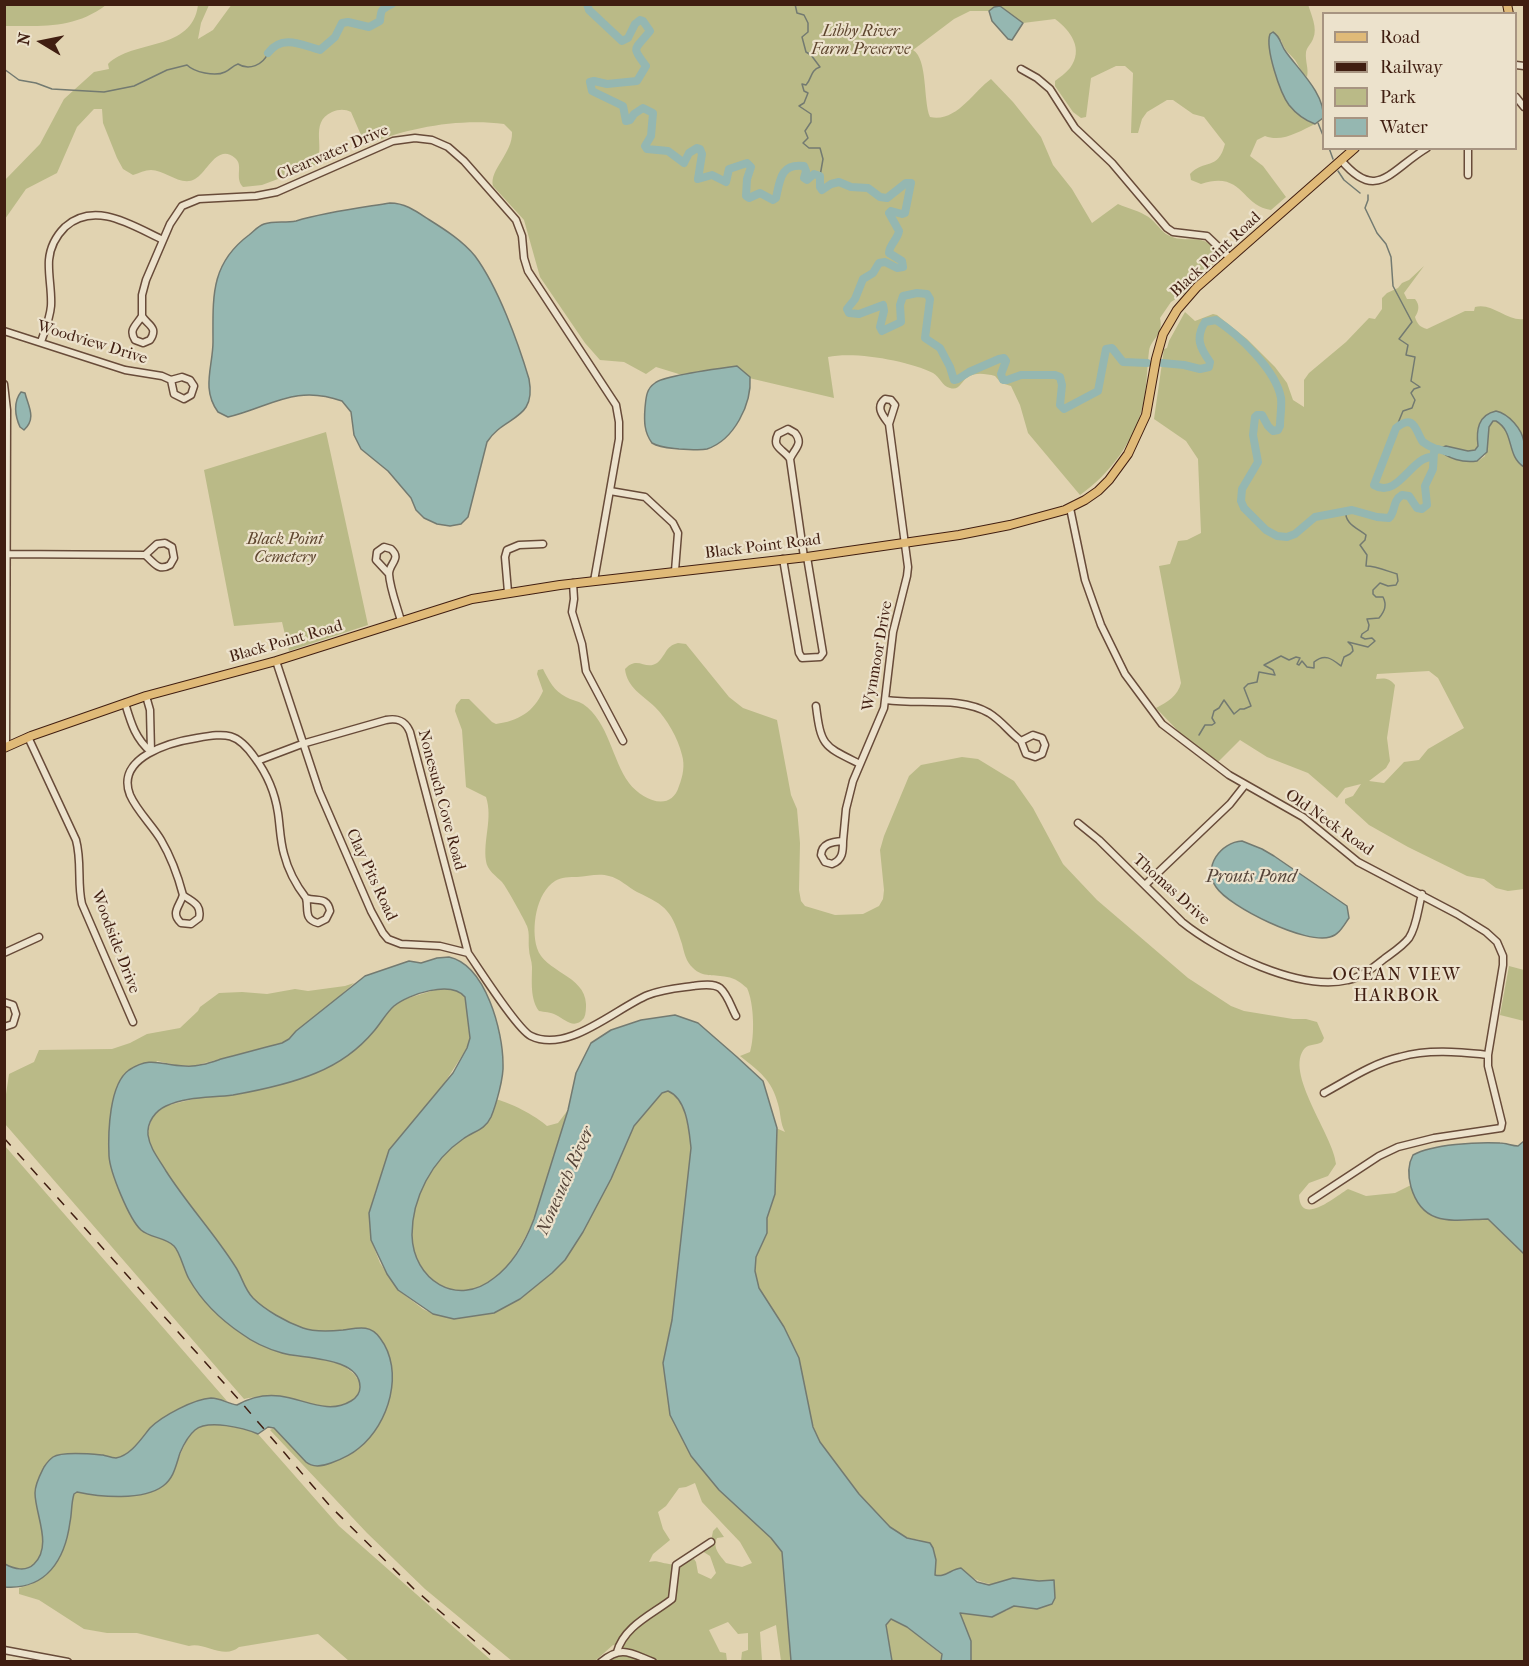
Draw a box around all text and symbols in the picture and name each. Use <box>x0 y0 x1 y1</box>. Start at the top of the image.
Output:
north arrow <box>12 12 72 72</box>
legend <box>1322 12 1517 150</box>
park label: Libby River Farm Preserve <box>812 22 910 60</box>
text: Road <box>1380 27 1420 48</box>
text: N <box>13 31 34 46</box>
text: Railway <box>1380 57 1443 78</box>
text: Park <box>1380 87 1416 108</box>
text: Water <box>1380 117 1428 138</box>
street label: Clearwater Drive <box>274 121 392 185</box>
street label: Black Point Road <box>1167 208 1265 302</box>
street label: Woodview Drive <box>35 317 149 369</box>
park label: Black Point Cemetery <box>247 530 323 568</box>
street label: Black Point Road <box>704 530 822 564</box>
street label: Wynmoor Drive <box>859 599 897 713</box>
street label: Black Point Road <box>227 617 345 667</box>
street label: Nonesuch Cove Road <box>413 728 469 872</box>
street label: Old Neck Road <box>1281 786 1377 860</box>
street label: Clay Pits Road <box>341 826 401 924</box>
street label: Thomas Drive <box>1128 850 1214 930</box>
water label: Prouts Pond <box>1206 867 1296 889</box>
street label: Woodside Drive <box>86 888 144 996</box>
district label: OCEAN VIEW HARBOR <box>1333 965 1461 1008</box>
water label: Nonesuch River <box>533 1124 599 1238</box>

